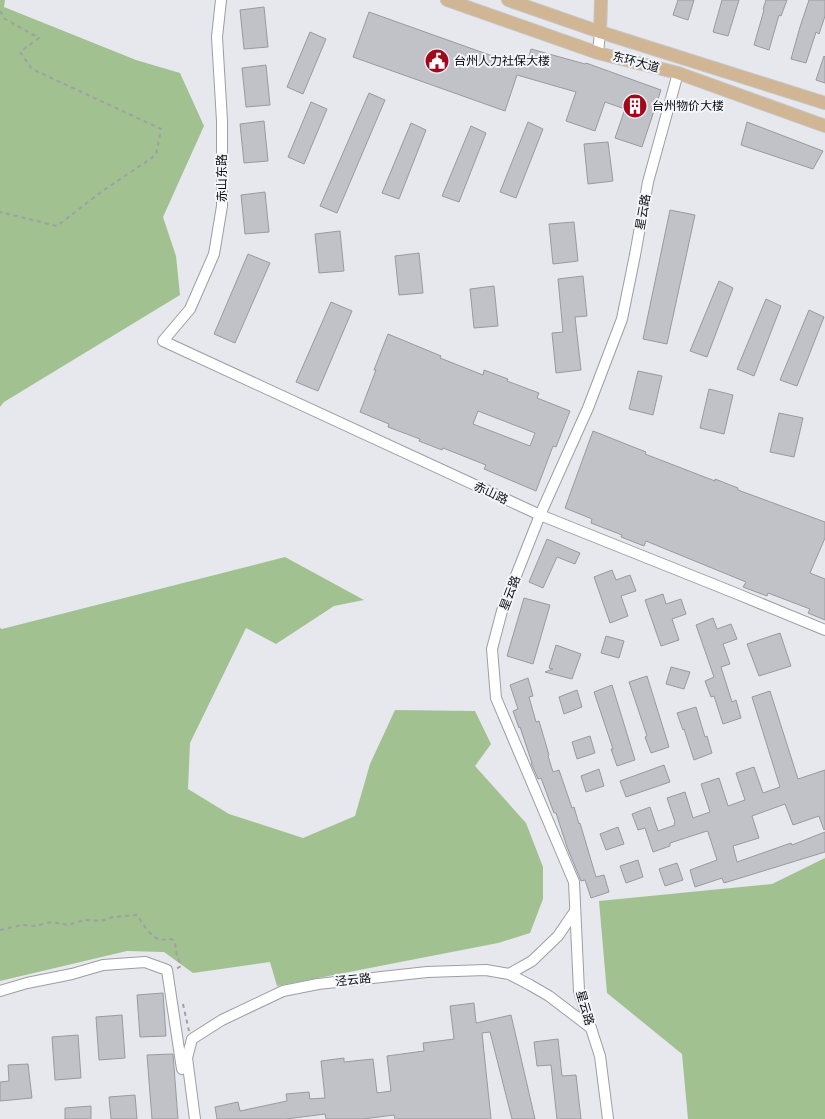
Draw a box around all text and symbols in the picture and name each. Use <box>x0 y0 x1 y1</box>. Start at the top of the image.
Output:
public building icon: 台州人力社保大楼 <box>424 48 450 74</box>
street label: 东环大道 <box>611 49 661 75</box>
place label: 台州人力社保大楼 <box>454 54 550 68</box>
building icon: 台州物价大楼 <box>622 93 648 119</box>
place label: 台州物价大楼 <box>652 99 724 113</box>
street label: 赤山东路 <box>215 154 229 202</box>
street label: 星云路 <box>633 193 653 231</box>
street label: 赤山路 <box>472 479 510 507</box>
street label: 星云路 <box>497 574 523 612</box>
street label: 泾云路 <box>334 971 372 989</box>
street label: 星云路 <box>573 989 597 1027</box>

